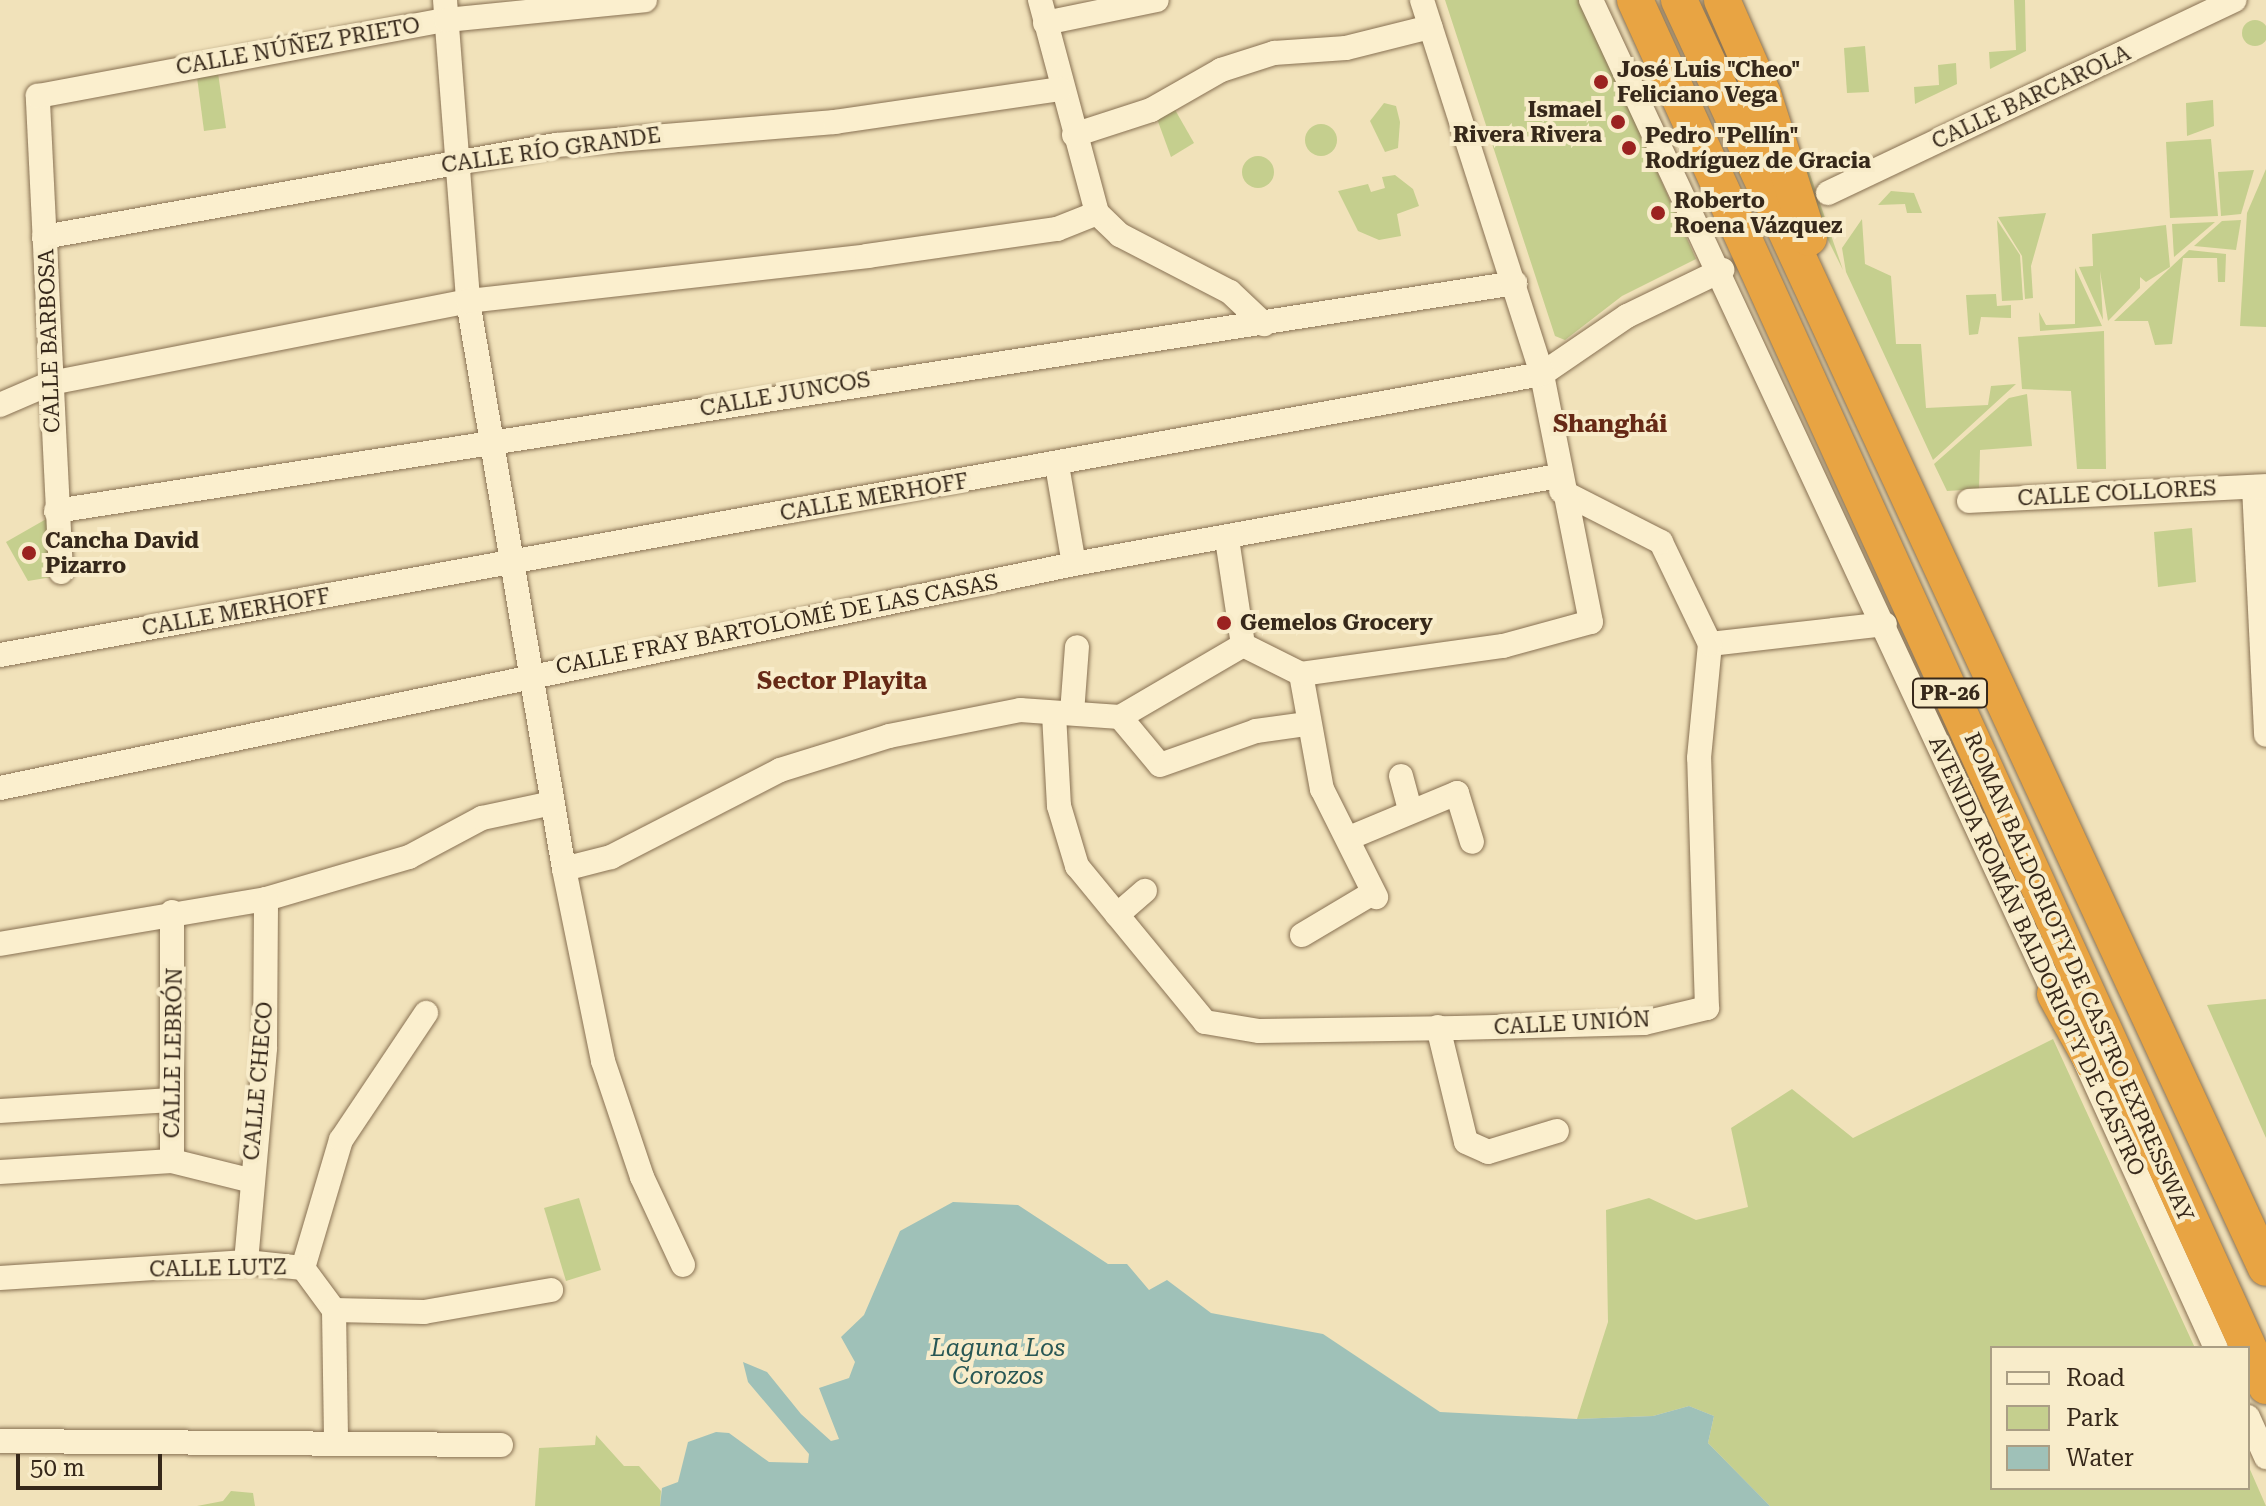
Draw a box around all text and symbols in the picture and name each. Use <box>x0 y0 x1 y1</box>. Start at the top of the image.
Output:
street label: CALLE NÚÑEZ PRIETO <box>174 12 422 80</box>
street label: CALLE BARCAROLA <box>1927 39 2135 155</box>
place label: José Luis "Cheo" Feliciano Vega <box>1617 56 1801 108</box>
marker: José Luis "Cheo" Feliciano Vega <box>1592 73 1610 91</box>
place label: Ismael Rivera Rivera <box>1453 96 1602 148</box>
marker: Ismael Rivera Rivera <box>1609 113 1627 131</box>
street label: CALLE RÍO GRANDE <box>440 122 662 178</box>
place label: Pedro "Pellín" Rodríguez de Gracia <box>1645 122 1871 174</box>
marker: Pedro "Pellín" Rodríguez de Gracia <box>1620 139 1638 157</box>
place label: Roberto Roena Vázquez <box>1674 187 1842 238</box>
marker: Roberto Roena Vázquez <box>1649 204 1667 222</box>
street label: CALLE BARBOSA <box>33 248 65 434</box>
street label: CALLE JUNCOS <box>698 366 872 422</box>
district label: Shanghái <box>1553 411 1667 439</box>
street label: CALLE MERHOFF <box>778 467 970 527</box>
street label: CALLE COLLORES <box>2017 475 2217 511</box>
place label: Cancha David Pizarro <box>45 527 199 578</box>
marker: Cancha David Pizarro <box>20 544 38 562</box>
street label: CALLE FRAY BARTOLOMÉ DE LAS CASAS <box>554 568 1000 680</box>
street label: CALLE MERHOFF <box>140 582 332 642</box>
place label: Gemelos Grocery <box>1240 610 1433 636</box>
marker: Gemelos Grocery <box>1215 614 1233 632</box>
district label: Sector Playita <box>757 668 927 696</box>
road number: PR-26 <box>1912 677 1988 709</box>
street label: ROMAN BALDORIOTY DE CASTRO EXPRESSWAY <box>1959 729 2199 1225</box>
street label: AVENIDA ROMÁN BALDORIOTY DE CASTRO <box>1923 732 2151 1180</box>
street label: CALLE LEBRÓN <box>158 967 188 1139</box>
street label: CALLE CHECO <box>238 1001 278 1161</box>
street label: CALLE UNIÓN <box>1493 1006 1651 1040</box>
street label: CALLE LUTZ <box>149 1254 287 1282</box>
water label: Laguna Los Corozos <box>931 1335 1065 1391</box>
legend <box>1990 1346 2250 1490</box>
text: Road <box>2066 1364 2125 1392</box>
text: Park <box>2066 1404 2119 1432</box>
scale bar <box>20 1438 166 1488</box>
text: Water <box>2066 1444 2134 1472</box>
text: 50 m <box>30 1454 85 1482</box>

